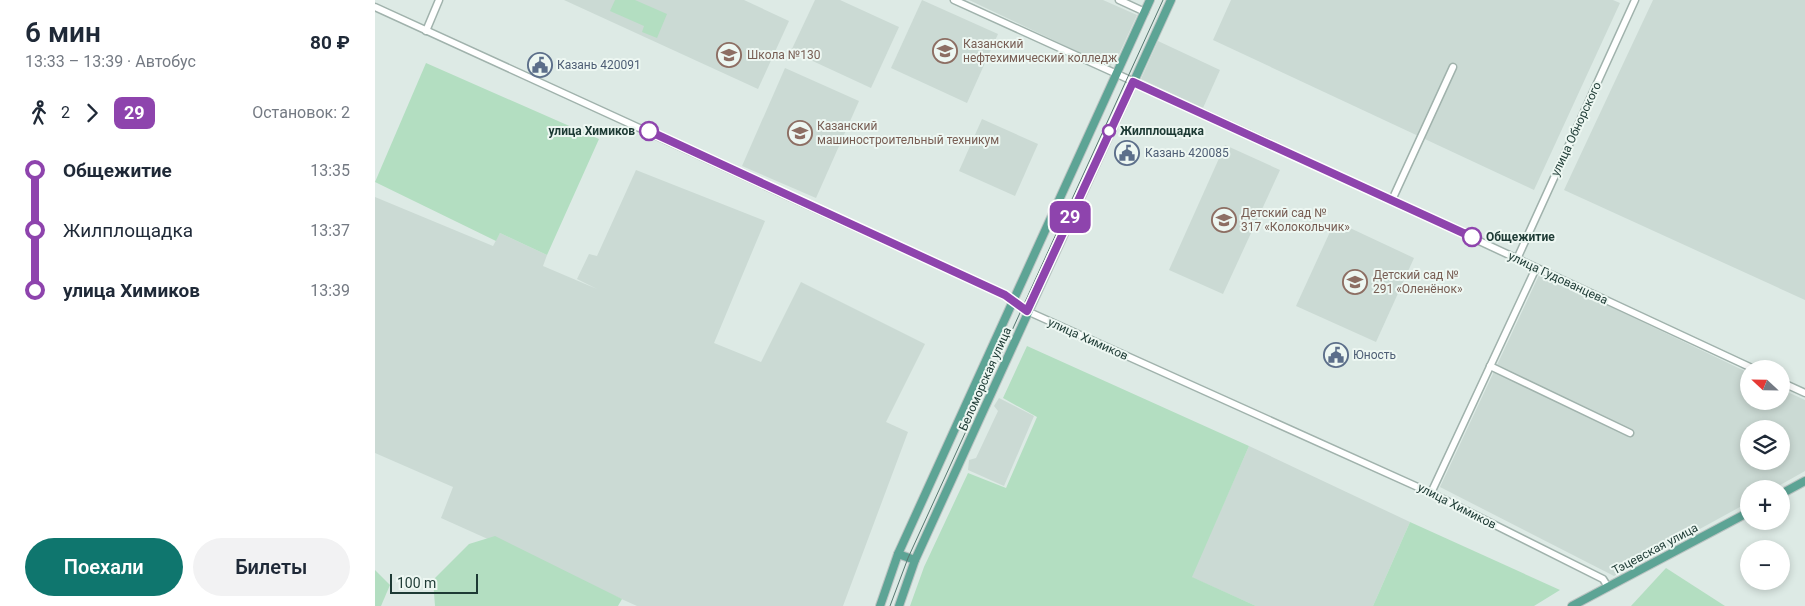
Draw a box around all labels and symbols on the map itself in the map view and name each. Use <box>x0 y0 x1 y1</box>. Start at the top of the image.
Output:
place label: Казанский нефтехимический колледж <box>963 37 1118 65</box>
school or university icon: Казанский нефтехимический колледж <box>932 38 958 64</box>
school or university icon: Школа №130 <box>716 42 742 68</box>
place label: Школа №130 <box>747 48 821 62</box>
public building icon: Казань 420091 <box>527 52 553 78</box>
place label: Казань 420091 <box>557 58 641 72</box>
street label: улица Обнорского <box>1548 79 1604 178</box>
place label: Казанский машиностроительный техникум <box>817 119 999 147</box>
school or university icon: Казанский машиностроительный техникум <box>787 120 813 146</box>
marker: улица Химиков <box>639 121 659 141</box>
place label: улица Химиков <box>549 124 635 138</box>
marker: Жилплощадка <box>1102 124 1116 138</box>
place label: Жилплощадка <box>1120 124 1204 138</box>
public building icon: Казань 420085 <box>1114 140 1140 166</box>
place label: Казань 420085 <box>1145 146 1229 160</box>
line badge: 29 <box>1047 201 1093 233</box>
place label: Детский сад № 317 «Колокольчик» <box>1241 206 1350 234</box>
school or university icon: Детский сад № 317 «Колокольчик» <box>1211 207 1237 233</box>
marker: Общежитие <box>1462 227 1482 247</box>
place label: Общежитие <box>1486 230 1555 244</box>
street label: улица Гудованцева <box>1506 249 1610 307</box>
place label: Детский сад № 291 «Оленёнок» <box>1373 268 1463 296</box>
school or university icon: Детский сад № 291 «Оленёнок» <box>1342 269 1368 295</box>
street label: улица Химиков <box>1046 315 1130 363</box>
street label: Беломорская улица <box>956 325 1014 433</box>
public building icon: Юность <box>1323 342 1349 368</box>
place label: Юность <box>1353 348 1396 362</box>
north arrow <box>1740 360 1790 410</box>
street label: улица Химиков <box>1415 480 1499 532</box>
street label: Тэцевская улица <box>1610 521 1700 577</box>
scale bar <box>390 571 477 594</box>

